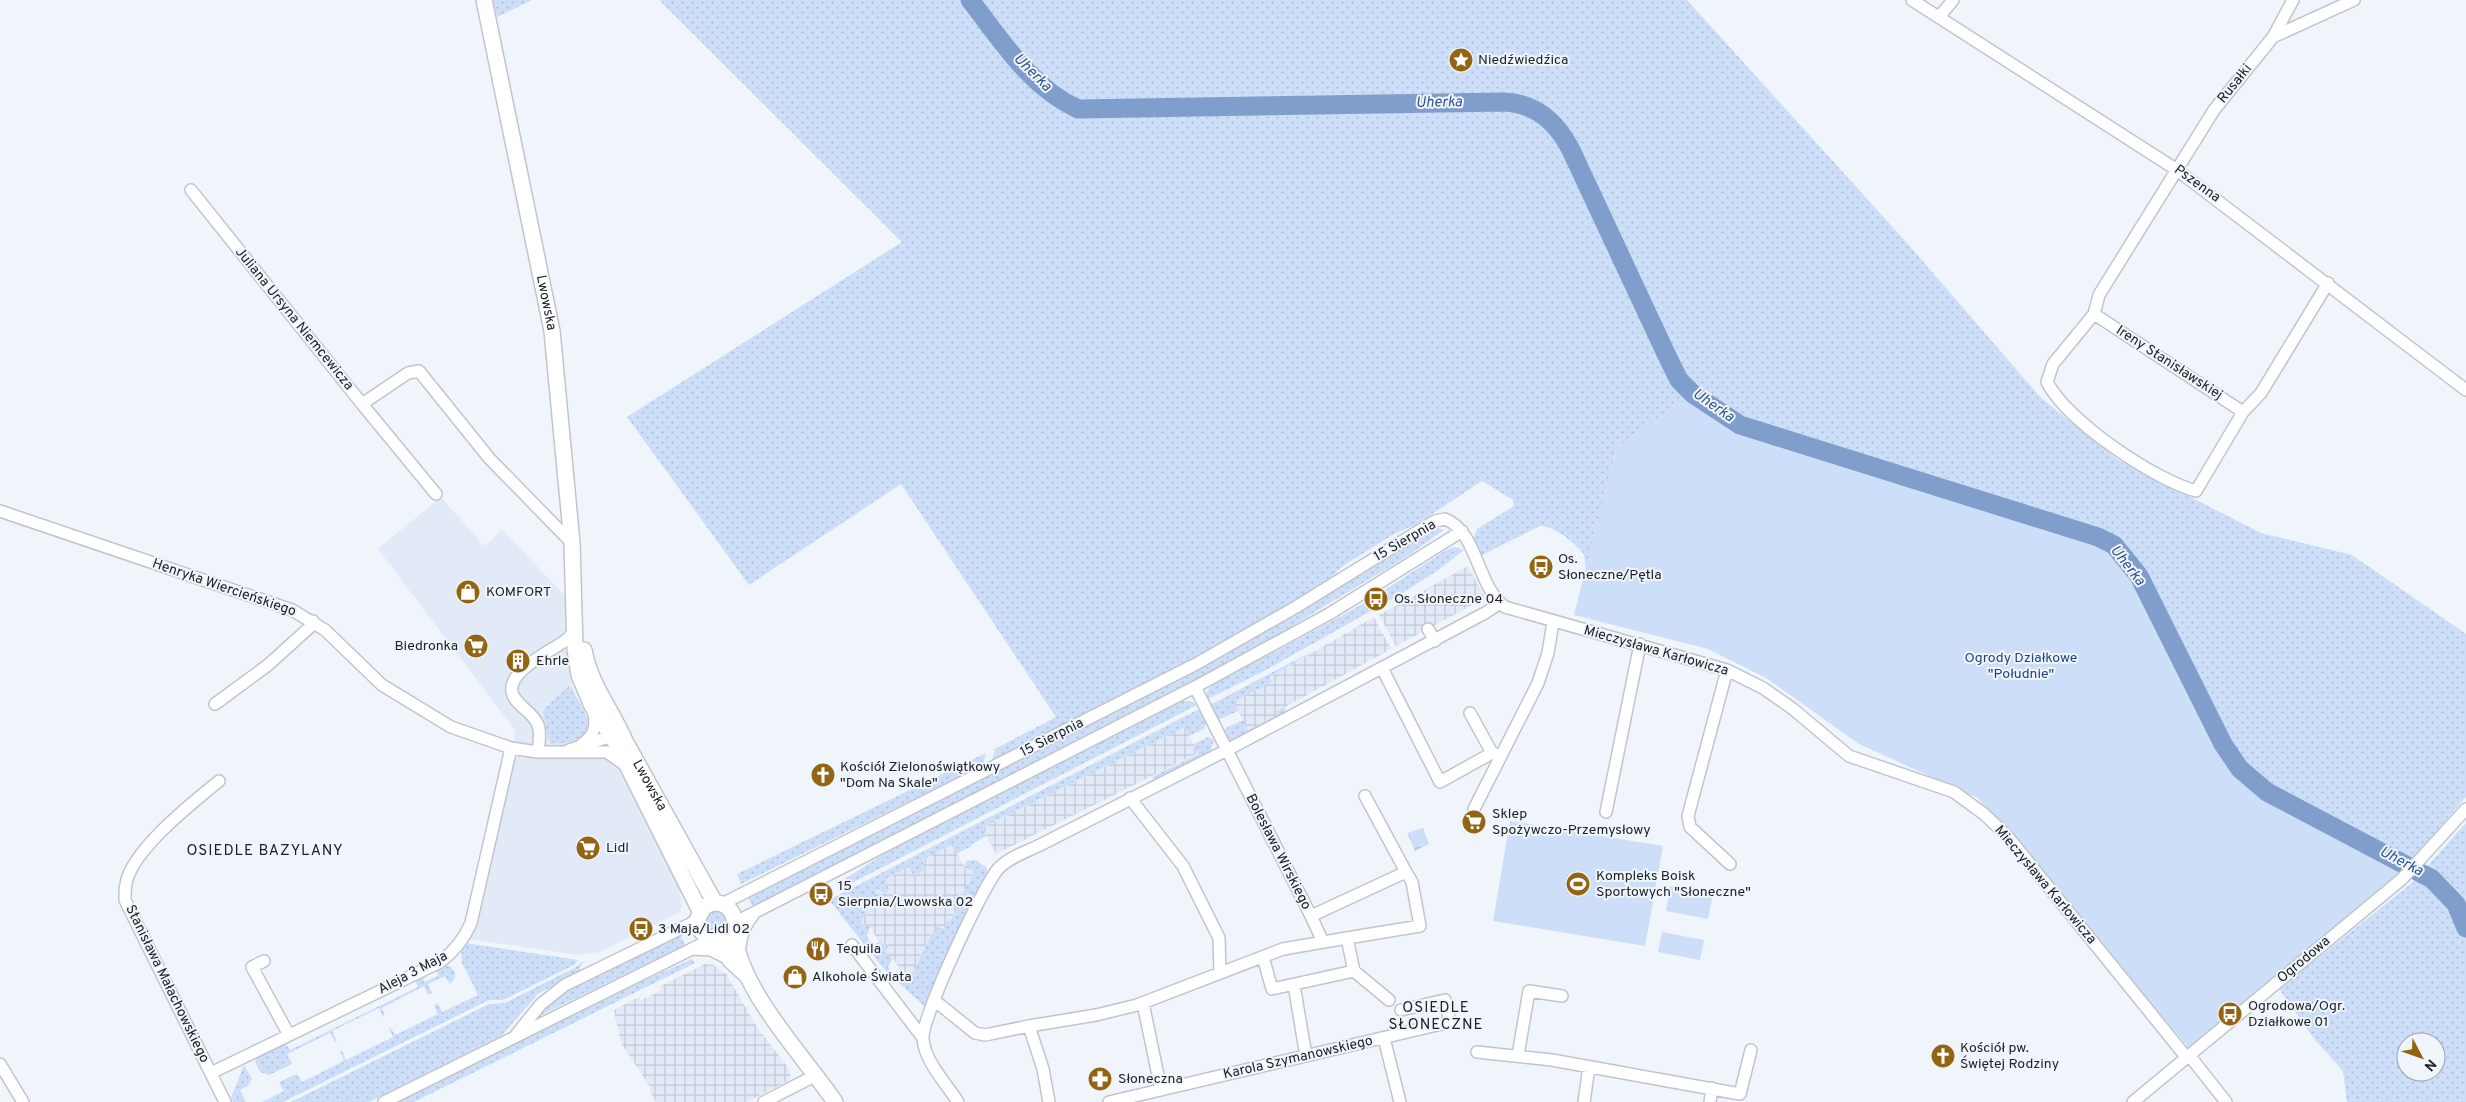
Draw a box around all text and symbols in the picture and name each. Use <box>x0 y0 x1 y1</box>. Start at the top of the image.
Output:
place icon: Niedźwiedźica <box>1448 47 1474 73</box>
water label: Uherka <box>1009 50 1055 96</box>
place label: Niedźwiedźica <box>1478 52 1568 69</box>
street label: Rusałki <box>2214 61 2256 107</box>
water label: Uherka <box>1416 93 1463 113</box>
street label: Pszenna <box>2171 162 2223 206</box>
street label: Juliana Ursyna Niemcewicza <box>231 244 357 394</box>
street label: Lwowska <box>532 274 560 332</box>
street label: Ireny Stanisławskiej <box>2112 322 2226 404</box>
water label: Uherka <box>1689 385 1738 427</box>
street label: 15 Sierpnia <box>1371 516 1439 566</box>
water label: Uherka <box>2105 542 2149 590</box>
place label: Os. Słoneczne/Pętla <box>1558 551 1662 584</box>
bus stop icon: Os. Słoneczne/Pętla <box>1528 554 1554 580</box>
street label: Henryka Wiercieńskiego <box>150 555 298 621</box>
shop icon: KOMFORT <box>455 579 481 605</box>
place label: KOMFORT <box>486 584 551 601</box>
bus stop icon: Os. Słoneczne 04 <box>1363 586 1389 612</box>
place label: Os. Słoneczne 04 <box>1394 591 1503 608</box>
street label: Mieczysława Karłowicza <box>1582 622 1730 680</box>
supermarket icon: Biedronka <box>463 633 489 659</box>
place label: Biedronka <box>394 638 458 655</box>
building icon: Ehrle <box>505 648 531 674</box>
park label: Ogrody Działkowe "Południe" <box>1965 650 2077 683</box>
place label: Ehrle <box>536 653 569 670</box>
street label: 15 Sierpnia <box>1017 715 1087 761</box>
street label: Lwowska <box>629 757 671 814</box>
place label: Kościół Zielonoświątkowy "Dom Na Skale" <box>840 759 1000 792</box>
church icon: Kościół Zielonoświątkowy "Dom Na Skale" <box>810 762 836 788</box>
street label: Bolesława Wirskiego <box>1241 791 1315 913</box>
place label: Sklep Spożywczo-Przemysłowy <box>1492 806 1651 839</box>
supermarket icon: Sklep Spożywczo-Przemysłowy <box>1461 809 1487 835</box>
street label: Mieczysława Karłowicza <box>1990 822 2100 948</box>
supermarket icon: Lidl <box>575 835 601 861</box>
place label: Lidl <box>606 840 629 857</box>
district label: OSIEDLE BAZYLANY <box>186 842 344 861</box>
water label: Uherka <box>2376 843 2426 881</box>
place label: Kompleks Boisk Sportowych "Słoneczne" <box>1596 868 1751 901</box>
sports icon: Kompleks Boisk Sportowych "Słoneczne" <box>1565 871 1591 897</box>
place label: 15 Sierpnia/Lwowska 02 <box>838 878 973 911</box>
bus stop icon: 15 Sierpnia/Lwowska 02 <box>808 881 834 907</box>
street label: Stanisława Małachowskiego <box>121 902 213 1066</box>
bus stop icon: 3 Maja/Lidl 02 <box>628 916 654 942</box>
place label: 3 Maja/Lidl 02 <box>658 921 750 938</box>
street label: Ogrodowa <box>2274 933 2334 987</box>
restaurant icon: Tequila <box>805 936 831 962</box>
place label: Tequila <box>836 941 881 958</box>
street label: Aleja 3 Maja <box>375 948 451 998</box>
shop icon: Alkohole Świata <box>782 964 808 990</box>
place label: Alkohole Świata <box>812 968 912 986</box>
place label: Ogrodowa/Ogr. Działkowe 01 <box>2248 998 2345 1031</box>
district label: OSIEDLE SŁONECZNE <box>1388 999 1484 1035</box>
bus stop icon: Ogrodowa/Ogr. Działkowe 01 <box>2217 1001 2243 1027</box>
street label: Karola Szymanowskiego <box>1222 1032 1375 1083</box>
north arrow <box>2396 1032 2446 1082</box>
place label: Kościół pw. Świętej Rodziny <box>1960 1040 2059 1073</box>
church icon: Kościół pw. Świętej Rodziny <box>1930 1043 1956 1069</box>
text: N <box>2420 1055 2439 1074</box>
pharmacy icon: Słoneczna <box>1087 1066 1113 1092</box>
place label: Słoneczna <box>1118 1071 1183 1088</box>

